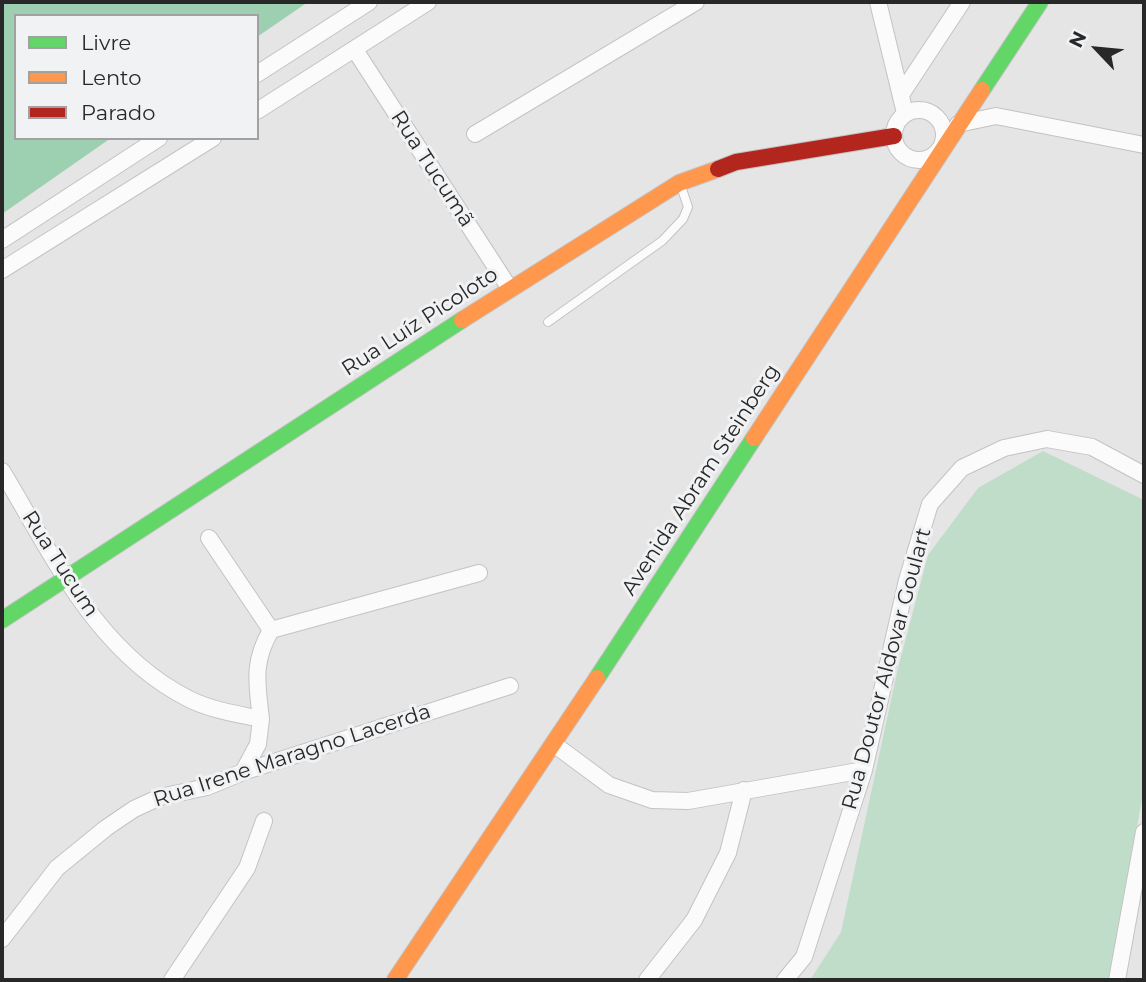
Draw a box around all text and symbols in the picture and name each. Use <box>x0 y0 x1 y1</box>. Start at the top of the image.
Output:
legend <box>14 14 259 140</box>
north arrow <box>1062 14 1132 84</box>
text: N <box>1064 28 1091 52</box>
text: Livre <box>81 30 131 55</box>
text: Lento <box>81 65 141 90</box>
text: Parado <box>81 100 156 125</box>
street label: Rua Tucumã <box>385 106 479 232</box>
street label: Rua Luíz Picoloto <box>337 262 503 382</box>
street label: Avenida Abram Steinberg <box>617 360 785 600</box>
street label: Rua Tucum <box>16 506 104 622</box>
street label: Rua Doutor Aldovar Goulart <box>837 525 937 813</box>
street label: Rua Irene Maragno Lacerda <box>150 699 434 813</box>

